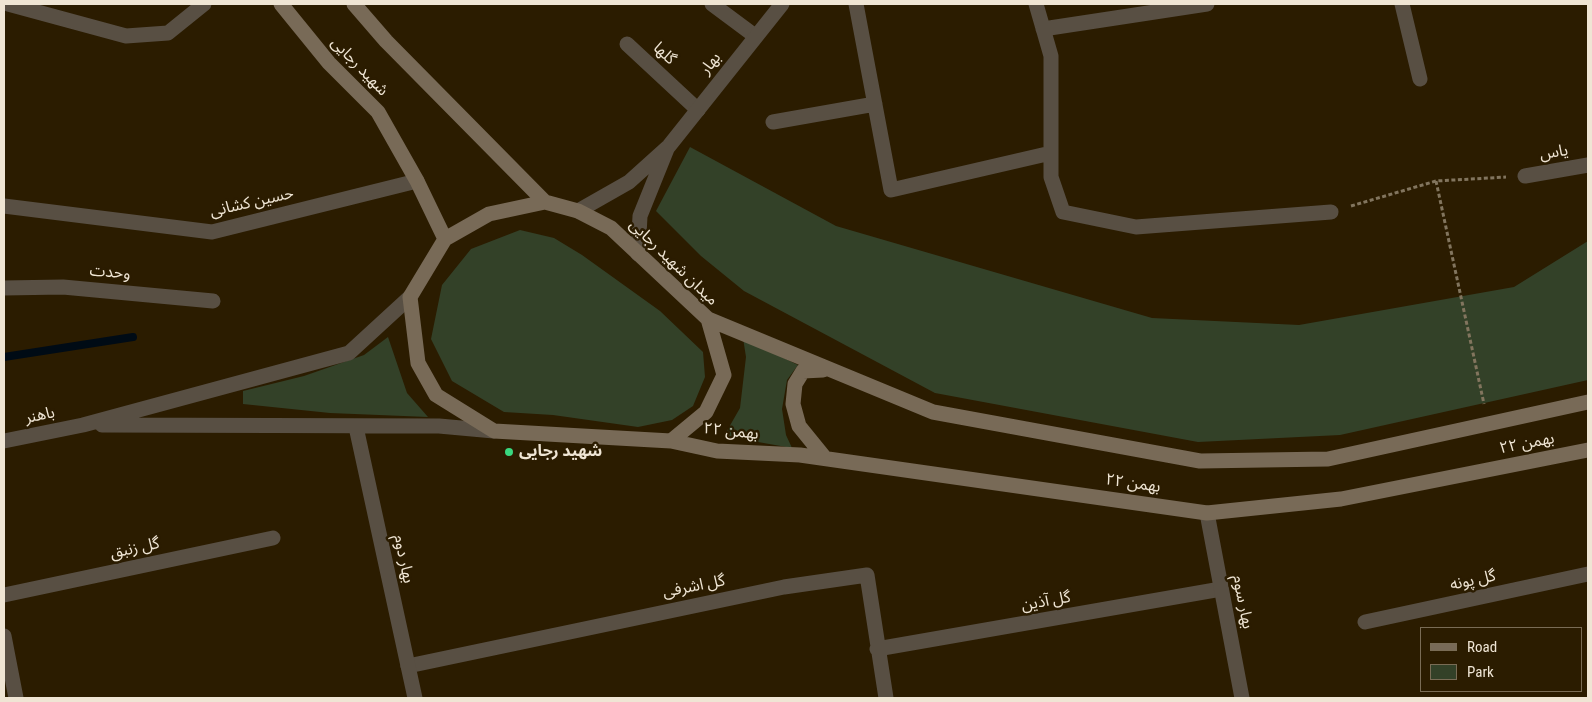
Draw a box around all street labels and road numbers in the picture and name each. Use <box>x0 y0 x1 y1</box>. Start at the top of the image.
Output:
street label: شهید رجایی <box>326 33 392 101</box>
street label: گلها <box>649 39 679 69</box>
street label: بهار <box>696 49 726 79</box>
street label: یاس <box>1538 141 1570 165</box>
street label: حسین کشانی <box>208 184 296 222</box>
street label: میدان شهید رجایی <box>625 216 721 310</box>
street label: وحدت <box>89 262 131 284</box>
street label: باهنر <box>23 403 57 429</box>
street label: ۲۲ بهمن <box>702 420 760 444</box>
street label: ۲۲ بهمن <box>1498 429 1556 459</box>
street label: ۲۲ بهمن <box>1104 471 1162 497</box>
street label: بهار دوم <box>389 533 417 585</box>
street label: گل زنبق <box>109 534 161 564</box>
street label: گل پونه <box>1448 567 1498 595</box>
street label: گل اشرفی <box>661 572 727 602</box>
street label: بهار سوم <box>1227 573 1257 631</box>
street label: گل آذین <box>1020 588 1072 616</box>

